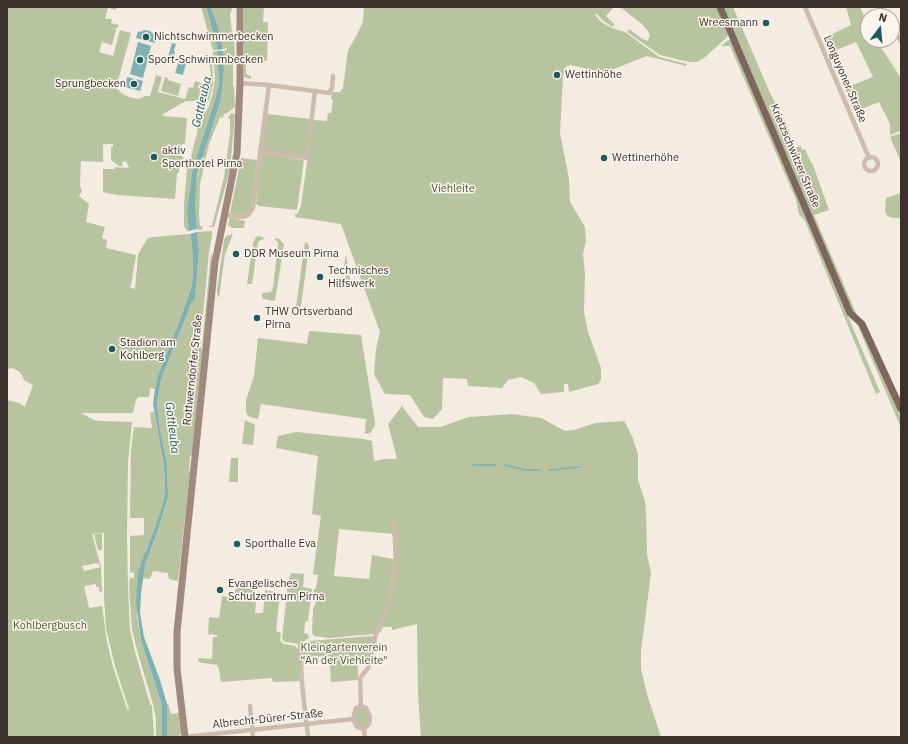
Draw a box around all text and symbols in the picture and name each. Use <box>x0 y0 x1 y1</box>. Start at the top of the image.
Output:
north arrow <box>860 8 900 48</box>
text: N <box>877 10 889 25</box>
place label: Wreesmann <box>699 16 758 30</box>
marker: Wreesmann <box>761 18 771 28</box>
place label: Nichtschwimmerbecken <box>154 30 274 44</box>
marker: Nichtschwimmerbecken <box>141 32 151 42</box>
street label: Longuyoner Straße <box>821 33 869 125</box>
place label: Sport-Schwimmbecken <box>148 53 263 67</box>
marker: Sport-Schwimmbecken <box>135 55 145 65</box>
place label: Wettinhöhe <box>565 68 622 82</box>
marker: Wettinhöhe <box>552 70 562 80</box>
water label: Gottleuba <box>189 75 215 129</box>
place label: Sprungbecken <box>55 77 126 91</box>
marker: Sprungbecken <box>129 79 139 89</box>
street label: Krietzschwitzer Straße <box>767 102 823 210</box>
place label: aktiv Sporthotel Pirna <box>162 144 242 170</box>
place label: Wettinerhöhe <box>612 151 679 165</box>
marker: aktiv Sporthotel Pirna <box>149 152 159 162</box>
marker: Wettinerhöhe <box>599 153 609 163</box>
park label: Viehleite <box>431 182 475 196</box>
place label: DDR Museum Pirna <box>244 247 339 261</box>
marker: DDR Museum Pirna <box>231 249 241 259</box>
place label: Technisches Hilfswerk <box>328 264 389 290</box>
marker: Technisches Hilfswerk <box>315 272 325 282</box>
place label: THW Ortsverband Pirna <box>265 305 353 331</box>
marker: THW Ortsverband Pirna <box>252 313 262 323</box>
street label: Rottwerndorfer Straße <box>181 314 205 426</box>
place label: Stadion am Kohlberg <box>120 336 176 362</box>
marker: Stadion am Kohlberg <box>107 344 117 354</box>
water label: Gottleuba <box>162 401 182 455</box>
place label: Sporthalle Eva <box>245 537 316 551</box>
marker: Sporthalle Eva <box>232 539 242 549</box>
place label: Evangelisches Schulzentrum Pirna <box>228 577 325 603</box>
marker: Evangelisches Schulzentrum Pirna <box>215 585 225 595</box>
park label: Kohlbergbusch <box>13 619 87 633</box>
park label: Kleingartenverein “An der Viehleite" <box>300 641 388 667</box>
street label: Albrecht-Dürer-Straße <box>212 707 324 731</box>

